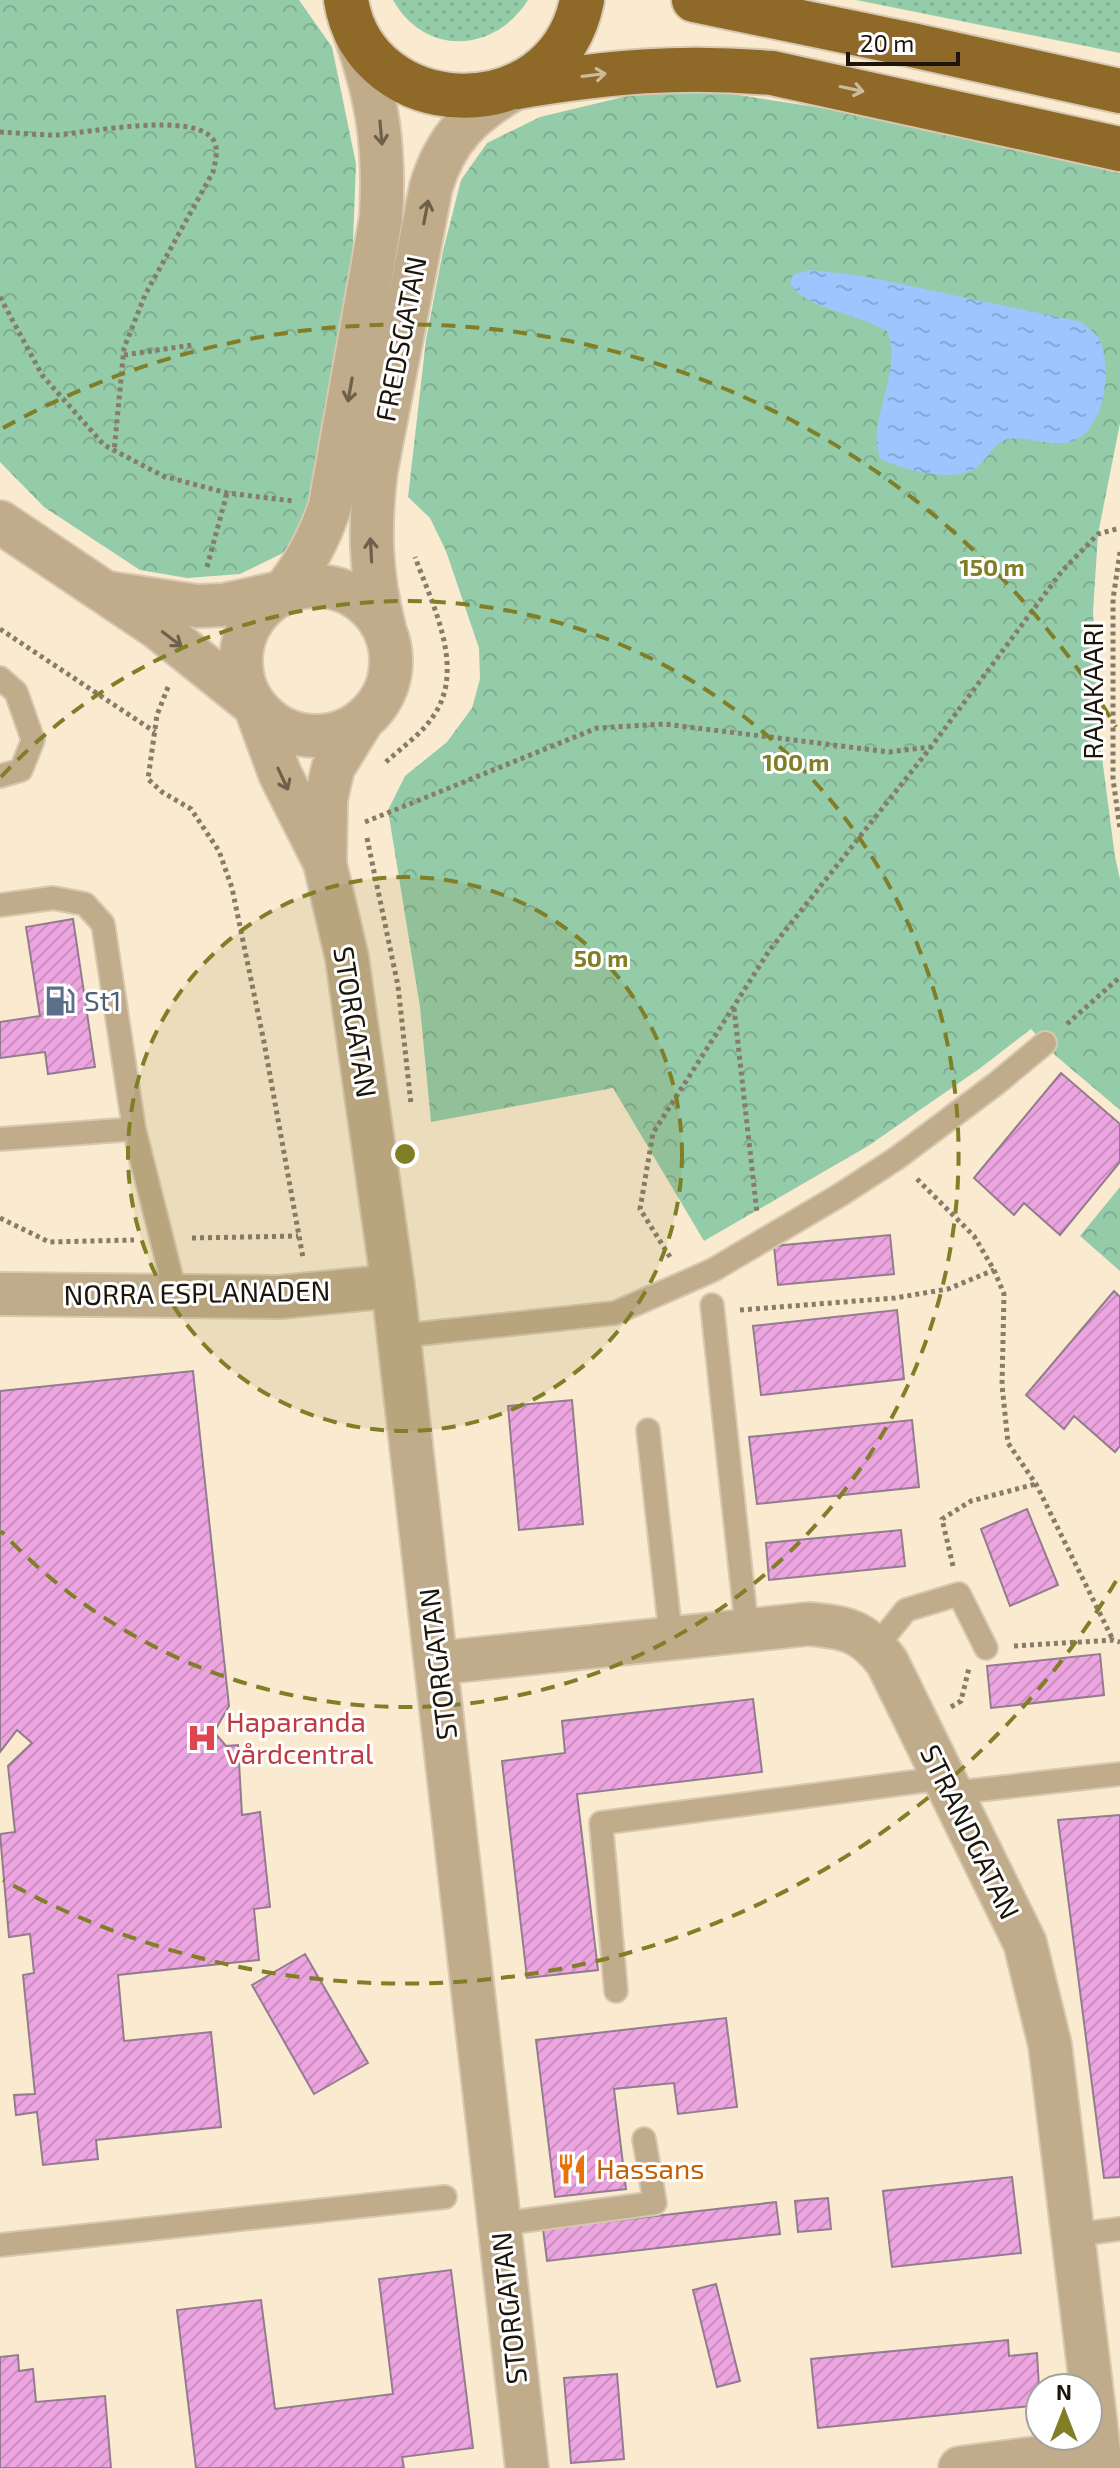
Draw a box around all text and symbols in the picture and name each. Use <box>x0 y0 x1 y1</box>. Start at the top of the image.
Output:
scale bar <box>848 16 958 66</box>
text: 20 m <box>860 28 914 57</box>
one-way arrow <box>581 67 606 82</box>
one-way arrow <box>838 82 864 97</box>
one-way arrow <box>373 119 388 146</box>
one-way arrow <box>420 199 435 225</box>
street label: FREDSGATAN <box>367 253 433 424</box>
one-way arrow <box>342 377 357 403</box>
one-way arrow <box>363 537 378 564</box>
text: 150 m <box>959 552 1025 581</box>
street label: RAJAKAARI <box>1075 622 1109 760</box>
one-way arrow <box>161 630 182 647</box>
text: 100 m <box>763 747 829 776</box>
one-way arrow <box>276 767 291 791</box>
text: 50 m <box>574 943 628 972</box>
street label: STORGATAN <box>327 944 385 1100</box>
place label: St1 <box>84 983 121 1017</box>
fuel station icon: St1 <box>43 984 77 1018</box>
centre of rings <box>391 1140 419 1168</box>
street label: NORRA ESPLANADEN <box>63 1273 331 1311</box>
street label: STORGATAN <box>411 1586 463 1742</box>
place label: Haparanda vårdcentral <box>226 1704 374 1770</box>
hospital icon: Haparanda vårdcentral <box>185 1721 219 1755</box>
street label: STRANDGATAN <box>914 1739 1028 1924</box>
place label: Hassans <box>596 2151 704 2185</box>
restaurant icon: Hassans <box>555 2152 589 2186</box>
street label: STORGATAN <box>483 2230 533 2386</box>
north arrow <box>1024 2372 1104 2452</box>
text: N <box>1056 2378 1072 2404</box>

